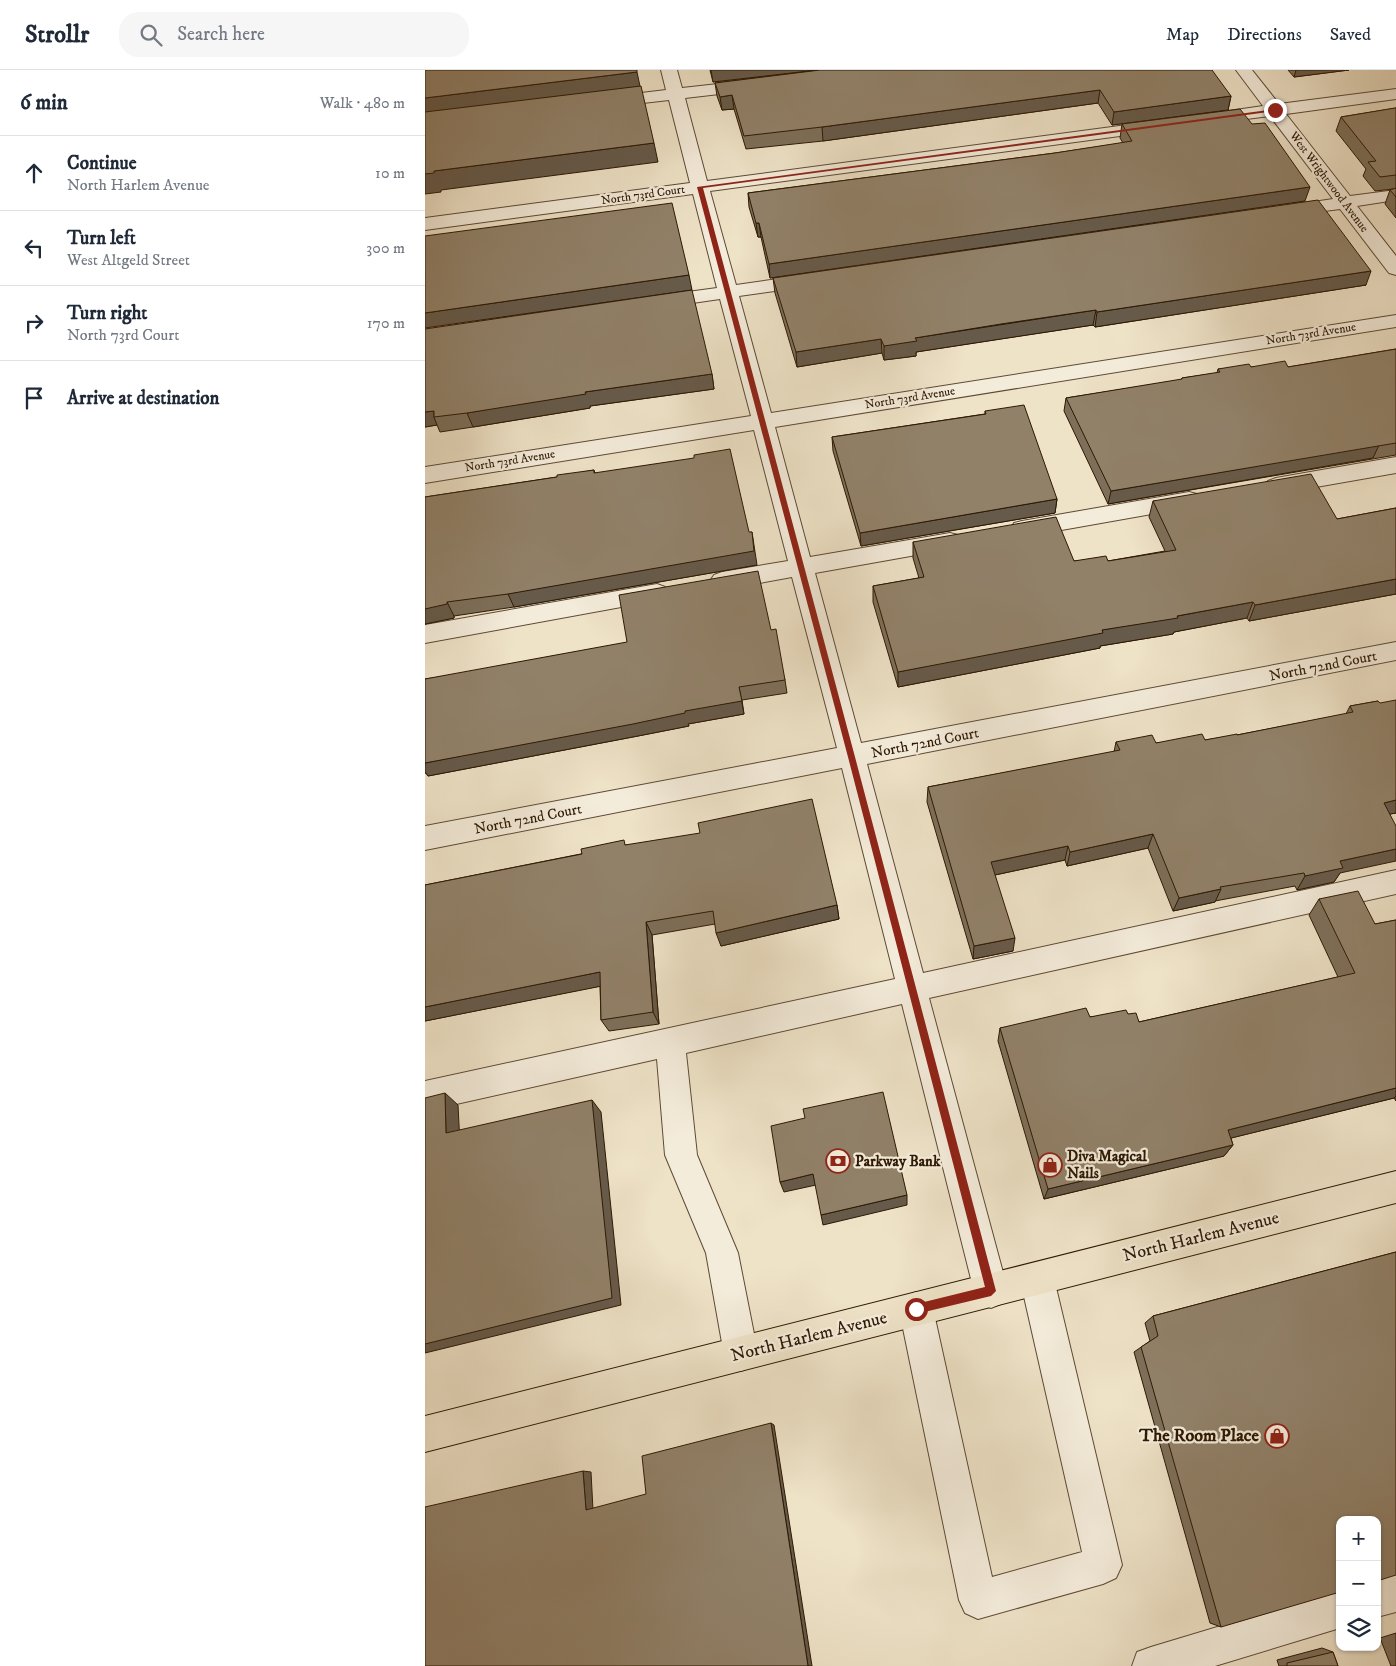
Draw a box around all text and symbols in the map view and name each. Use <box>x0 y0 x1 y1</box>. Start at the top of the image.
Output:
search box <box>119 12 469 57</box>
text: Strollr <box>25 20 89 50</box>
icon: search <box>137 21 165 49</box>
text: Search here <box>177 23 265 46</box>
text: Map <box>1166 24 1199 46</box>
text: Directions <box>1227 24 1302 46</box>
text: Saved <box>1330 24 1371 46</box>
text: 6 min <box>20 90 68 116</box>
text: Walk · 480 m <box>320 93 405 113</box>
route end <box>1264 99 1287 122</box>
street label: West Wrightwood Avenue <box>1286 128 1372 235</box>
text: Continue <box>67 152 137 175</box>
icon: ahead <box>20 159 48 187</box>
text: 10 m <box>375 163 405 183</box>
text: North Harlem Avenue <box>67 175 210 195</box>
street label: North 73rd Court <box>600 182 686 208</box>
text: Turn left <box>67 227 136 250</box>
icon: left <box>20 234 48 262</box>
text: 300 m <box>366 238 405 258</box>
text: West Altgeld Street <box>67 250 190 270</box>
text: Turn right <box>67 302 147 325</box>
icon: right <box>20 309 48 337</box>
text: 170 m <box>367 313 405 333</box>
street label: North 73rd Avenue <box>1265 319 1357 349</box>
text: North 73rd Court <box>67 325 179 345</box>
street label: North 73rd Avenue <box>864 383 956 413</box>
icon: arrive <box>20 384 48 412</box>
text: Arrive at destination <box>67 387 219 410</box>
street label: North 73rd Avenue <box>464 446 556 476</box>
street label: North 72nd Court <box>1267 646 1379 686</box>
street label: North 72nd Court <box>869 723 981 763</box>
street label: North 72nd Court <box>472 799 584 839</box>
place label: Diva Magical Nails <box>1067 1147 1147 1183</box>
bank icon: Parkway Bank <box>825 1148 851 1174</box>
place label: Parkway Bank <box>855 1152 941 1171</box>
shop icon: Diva Magical Nails <box>1037 1152 1063 1178</box>
street label: North Harlem Avenue <box>1121 1207 1281 1267</box>
route start <box>905 1298 928 1321</box>
street label: North Harlem Avenue <box>729 1307 889 1367</box>
shop icon: The Room Place <box>1264 1423 1290 1449</box>
place label: The Room Place <box>1138 1425 1260 1447</box>
map controls <box>1336 1516 1381 1651</box>
button: + <box>1336 1516 1381 1561</box>
button: − <box>1336 1561 1381 1606</box>
button: layers <box>1336 1606 1381 1651</box>

